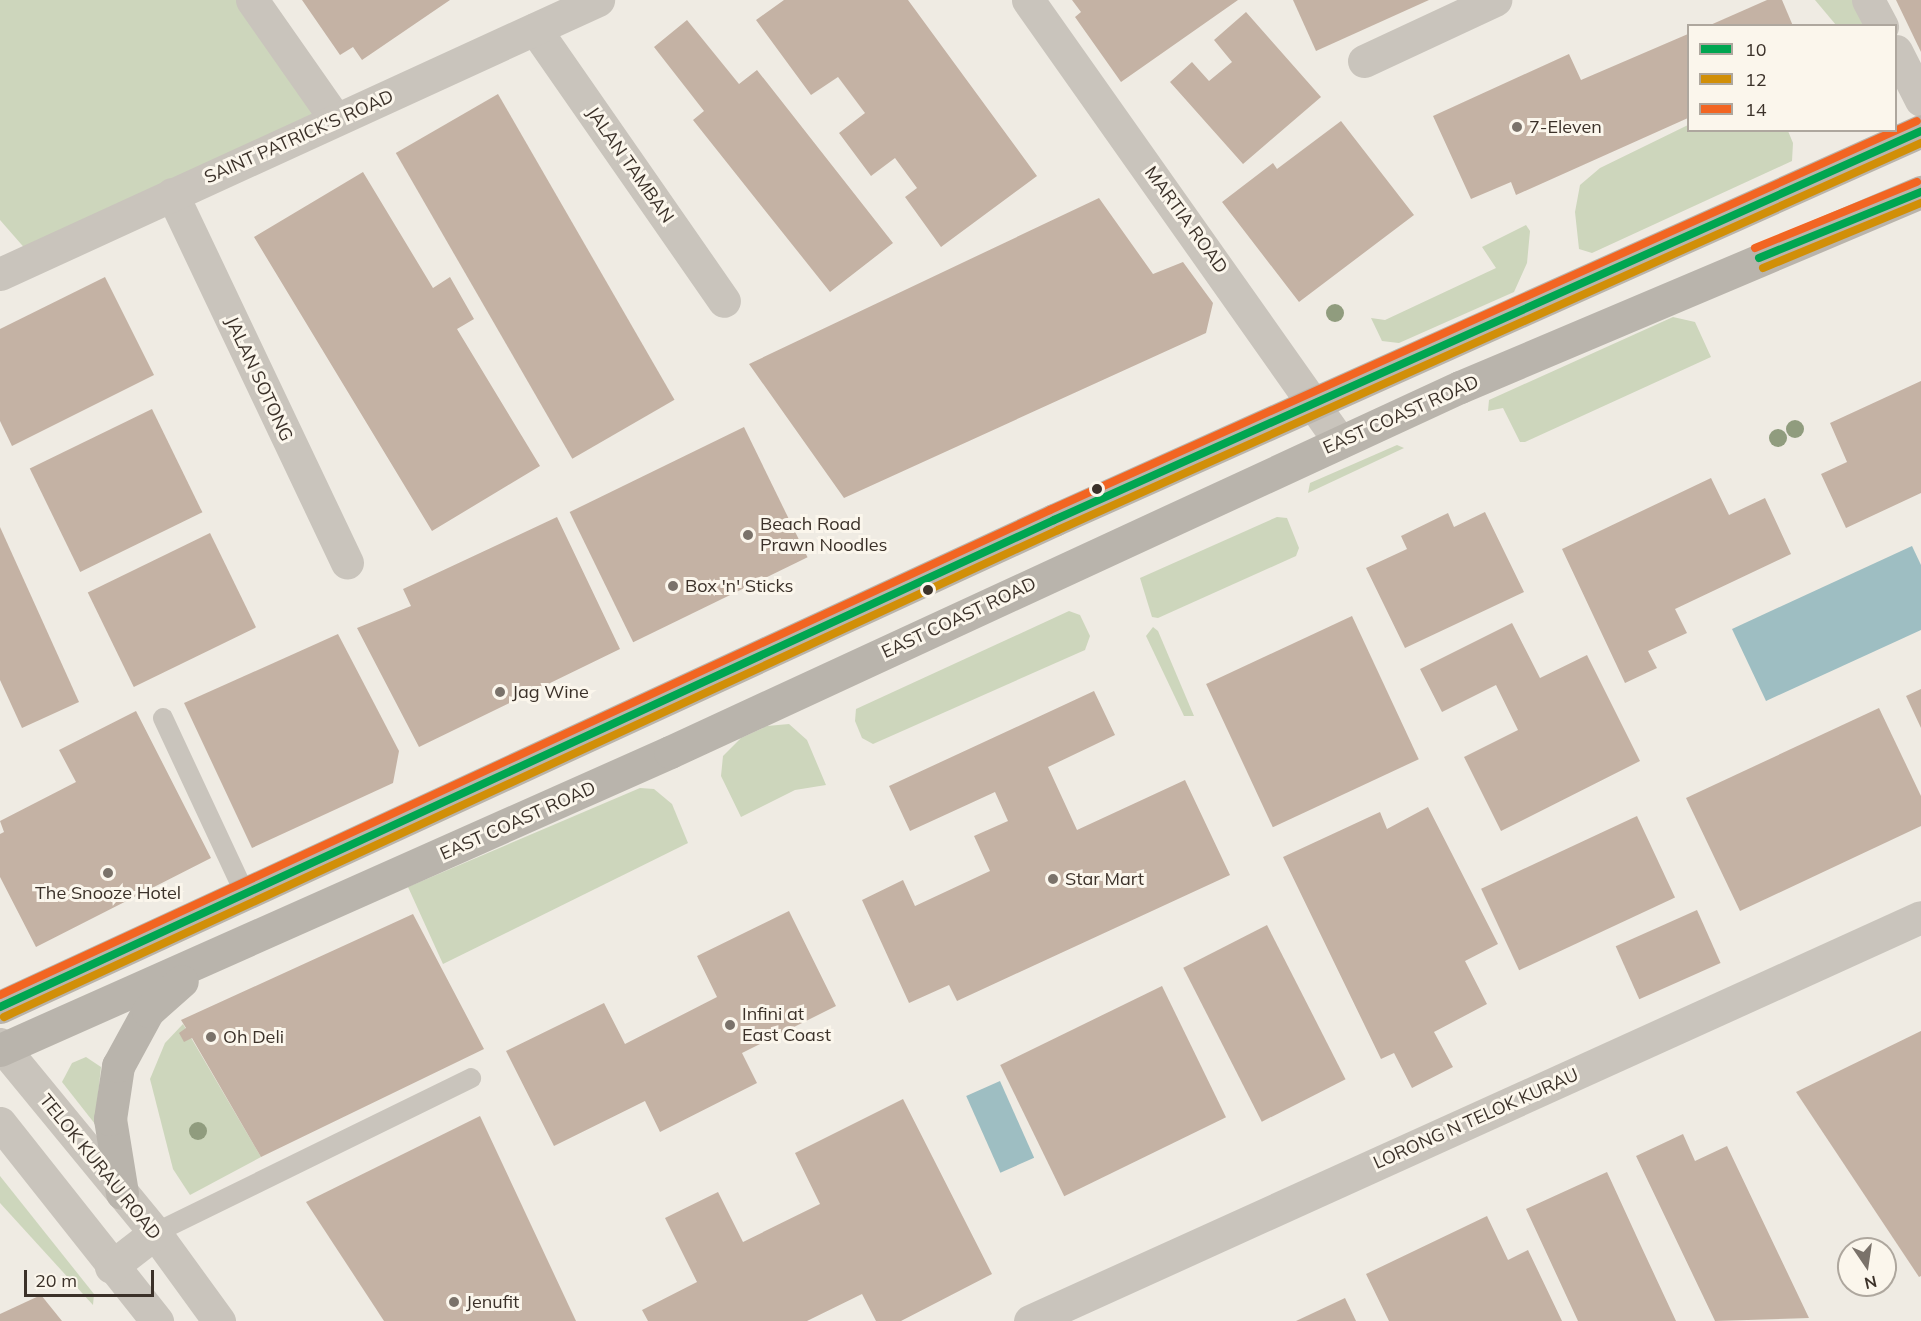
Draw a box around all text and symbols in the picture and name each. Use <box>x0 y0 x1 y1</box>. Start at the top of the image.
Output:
legend <box>1687 24 1897 132</box>
text: 10 <box>1745 38 1767 61</box>
text: 12 <box>1745 68 1767 91</box>
street label: SAINT PATRICK'S ROAD <box>201 86 397 188</box>
text: 14 <box>1745 98 1767 121</box>
street label: JALAN TAMBAN <box>582 103 678 227</box>
place label: 7-Eleven <box>1529 116 1602 138</box>
marker: 7-Eleven <box>1510 120 1524 134</box>
street label: MARTIA ROAD <box>1140 162 1232 278</box>
street label: JALAN SOTONG <box>221 313 297 445</box>
street label: EAST COAST ROAD <box>1320 371 1482 459</box>
unlabelled marker <box>1091 483 1103 495</box>
place label: Beach Road Prawn Noodles <box>760 514 887 556</box>
marker: Beach Road Prawn Noodles <box>741 528 755 542</box>
street label: EAST COAST ROAD <box>878 573 1040 663</box>
place label: Box 'n' Sticks <box>685 575 794 597</box>
marker: Box 'n' Sticks <box>666 579 680 593</box>
unlabelled marker <box>922 584 934 596</box>
place label: Jag Wine <box>512 681 589 703</box>
marker: Jag Wine <box>493 685 507 699</box>
street label: EAST COAST ROAD <box>437 777 599 865</box>
marker: The Snooze Hotel <box>101 866 115 880</box>
place label: Star Mart <box>1065 868 1144 890</box>
marker: Star Mart <box>1046 872 1060 886</box>
place label: The Snooze Hotel <box>35 882 181 904</box>
place label: Infini at East Coast <box>742 1004 831 1046</box>
marker: Infini at East Coast <box>723 1018 737 1032</box>
place label: Oh Deli <box>223 1026 284 1048</box>
marker: Oh Deli <box>204 1030 218 1044</box>
street label: LORONG N TELOK KURAU <box>1370 1064 1582 1174</box>
street label: TELOK KURAU ROAD <box>35 1090 165 1244</box>
north arrow <box>1837 1237 1897 1297</box>
scale bar <box>27 1258 158 1296</box>
text: 20 m <box>35 1269 77 1292</box>
text: N <box>1862 1271 1879 1294</box>
place label: Jenufit <box>466 1291 519 1313</box>
marker: Jenufit <box>447 1295 461 1309</box>

